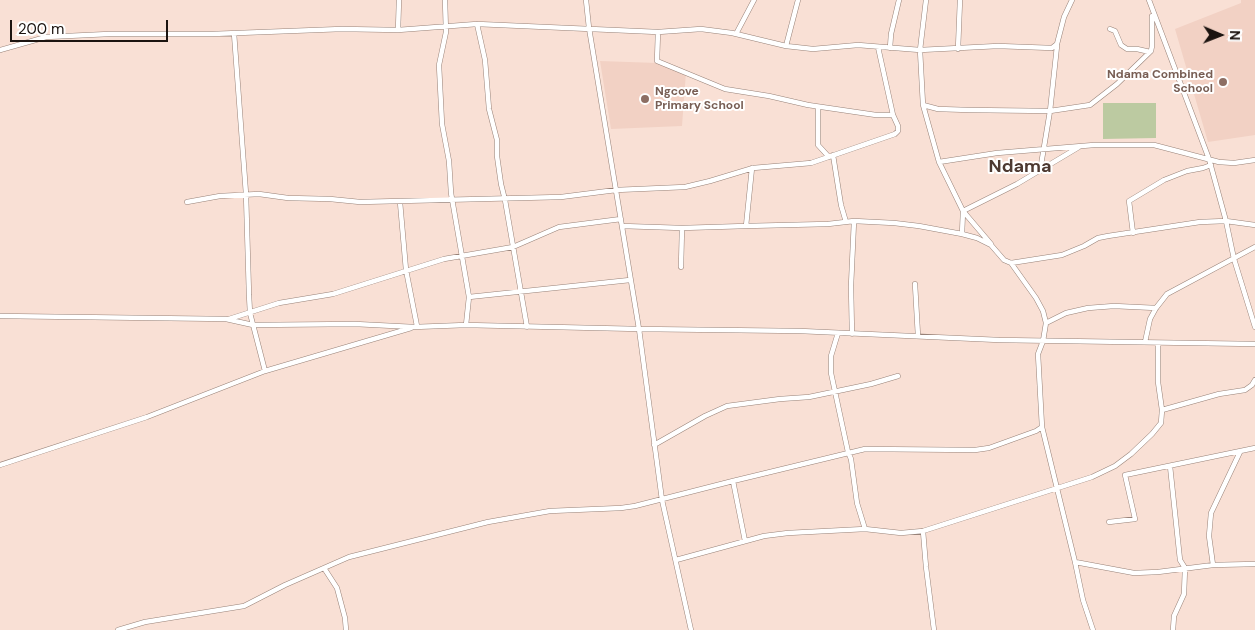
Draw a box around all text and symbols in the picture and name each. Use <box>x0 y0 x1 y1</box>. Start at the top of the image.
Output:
scale bar <box>12 10 170 42</box>
north arrow <box>1195 10 1245 60</box>
text: 200 m <box>18 19 64 39</box>
text: N <box>1226 30 1244 41</box>
place label: Ndama Combined School <box>1107 68 1213 96</box>
marker: Ndama Combined School <box>1217 76 1229 88</box>
place label: Ngcove Primary School <box>655 85 744 113</box>
marker: Ngcove Primary School <box>639 93 651 105</box>
district label: Ndama <box>989 156 1051 178</box>

